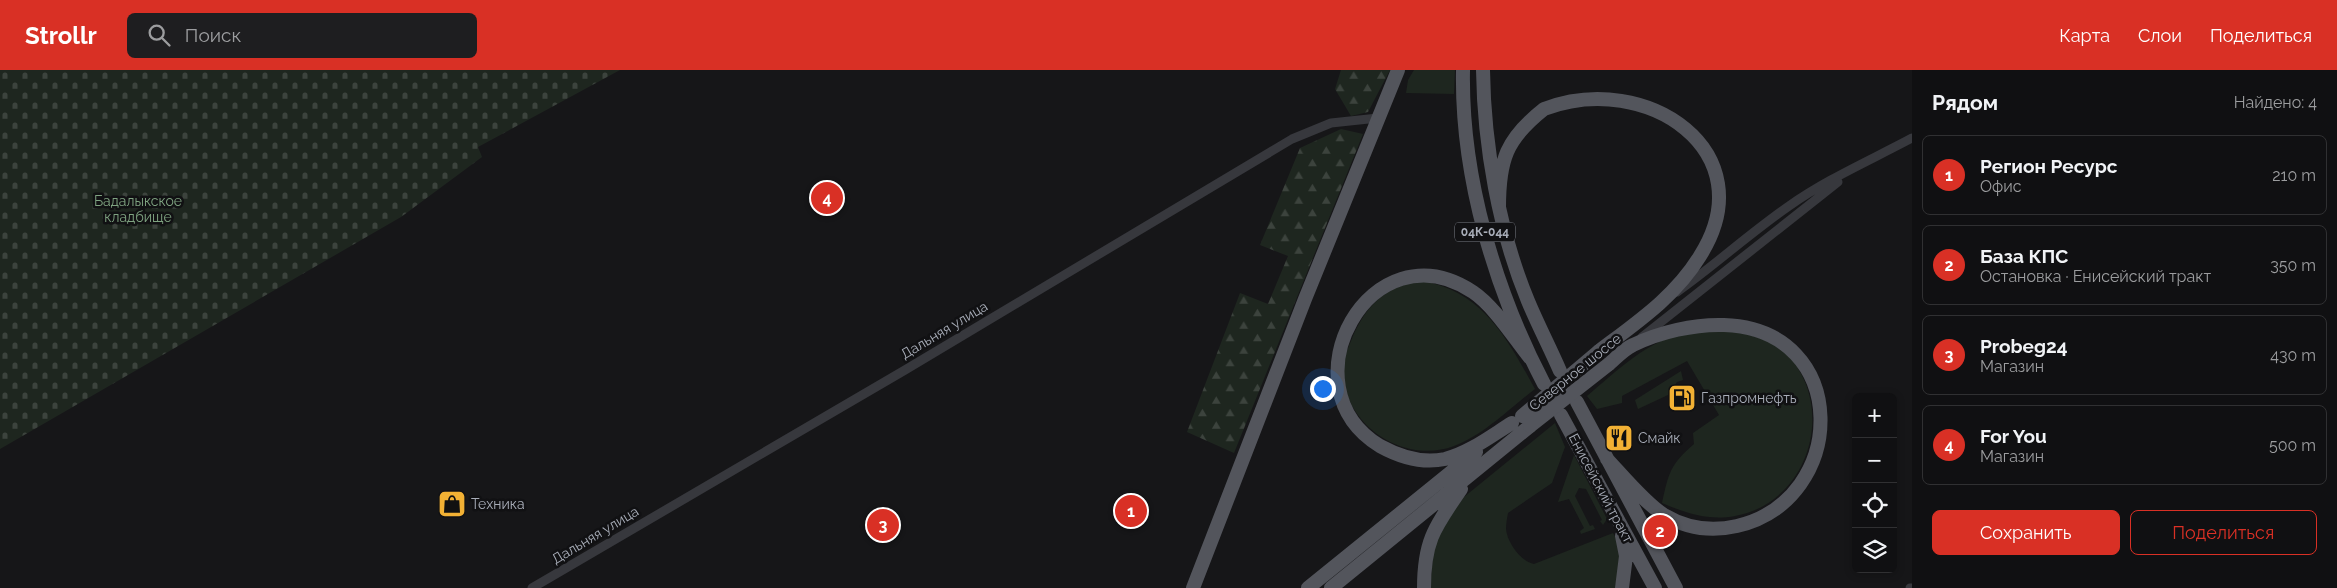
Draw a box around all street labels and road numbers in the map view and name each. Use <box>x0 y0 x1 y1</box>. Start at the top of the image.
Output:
road number: 04К-044 <box>1455 222 1515 242</box>
street label: Дальняя улица <box>898 298 990 362</box>
street label: Северное шоссе <box>1526 330 1624 414</box>
street label: Енисейский тракт <box>1565 431 1637 546</box>
street label: Дальняя улица <box>549 503 641 567</box>

